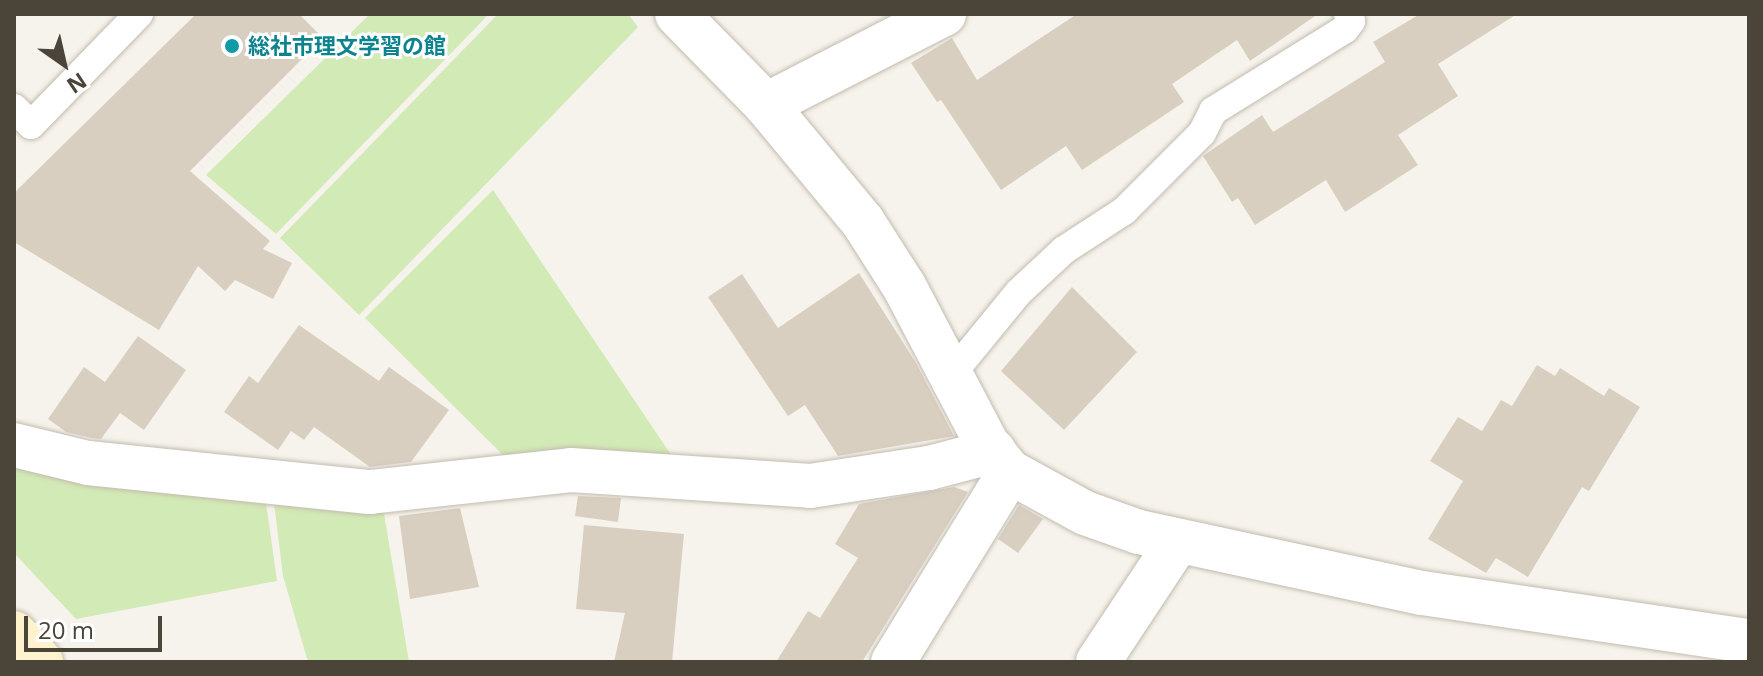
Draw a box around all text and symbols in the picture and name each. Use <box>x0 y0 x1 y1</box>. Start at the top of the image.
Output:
north arrow <box>24 24 104 104</box>
place label: 総社市理文学習の館 <box>248 33 446 59</box>
marker: 総社市理文学習の館 <box>223 37 241 55</box>
text: N <box>62 66 93 101</box>
scale bar <box>28 600 166 650</box>
text: 20 m <box>38 613 94 646</box>

